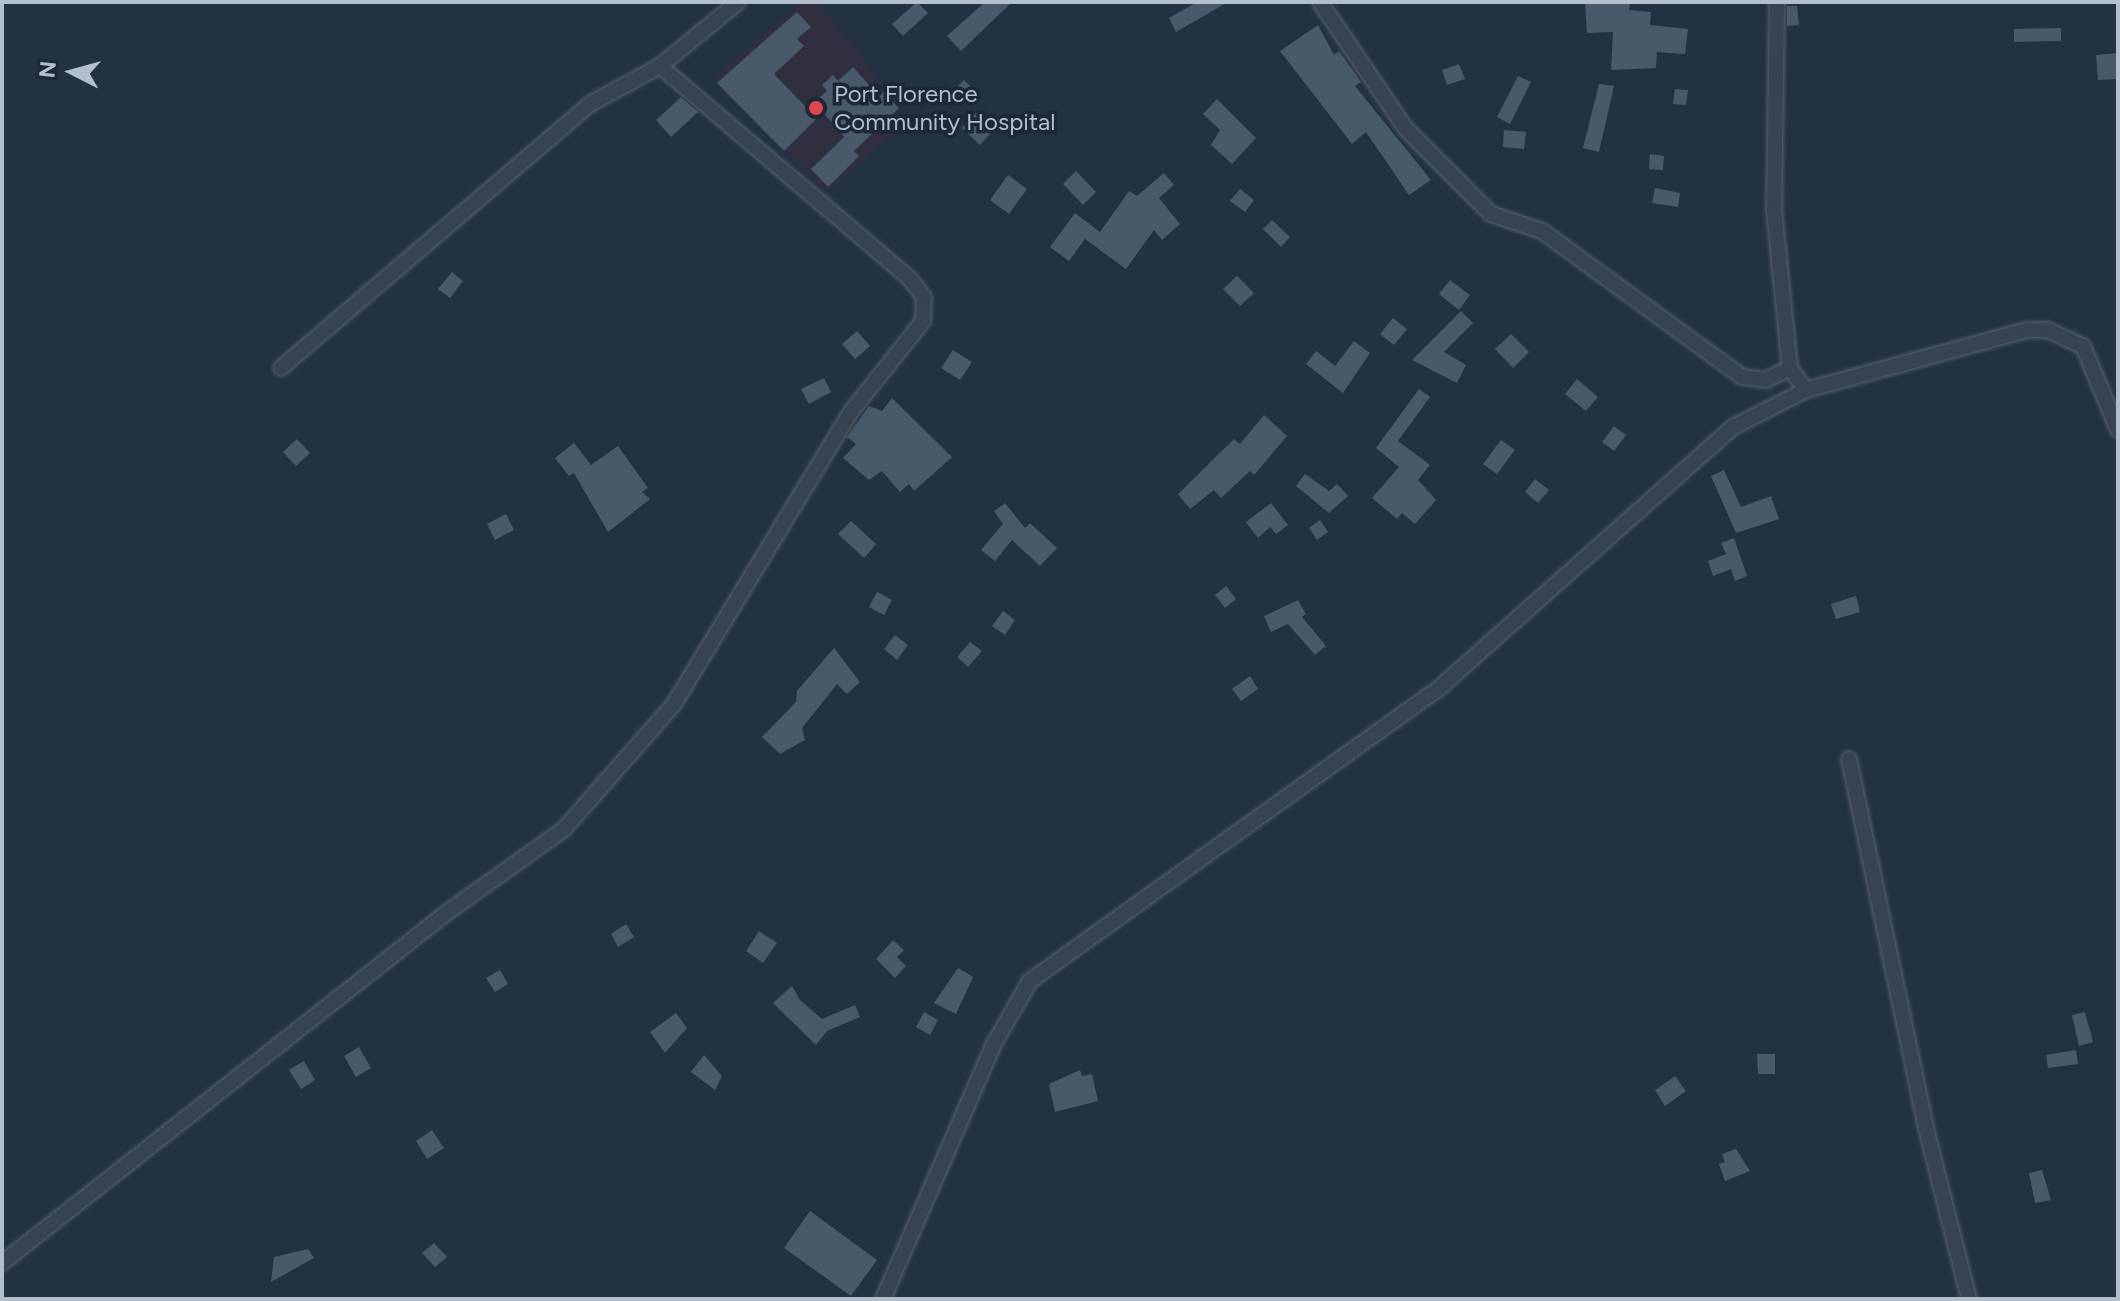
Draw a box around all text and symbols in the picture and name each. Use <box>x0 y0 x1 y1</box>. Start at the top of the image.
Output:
north arrow <box>32 32 112 112</box>
text: N <box>33 60 62 79</box>
place label: Port Florence Community Hospital <box>834 80 1055 136</box>
marker: Port Florence Community Hospital <box>805 97 827 119</box>

